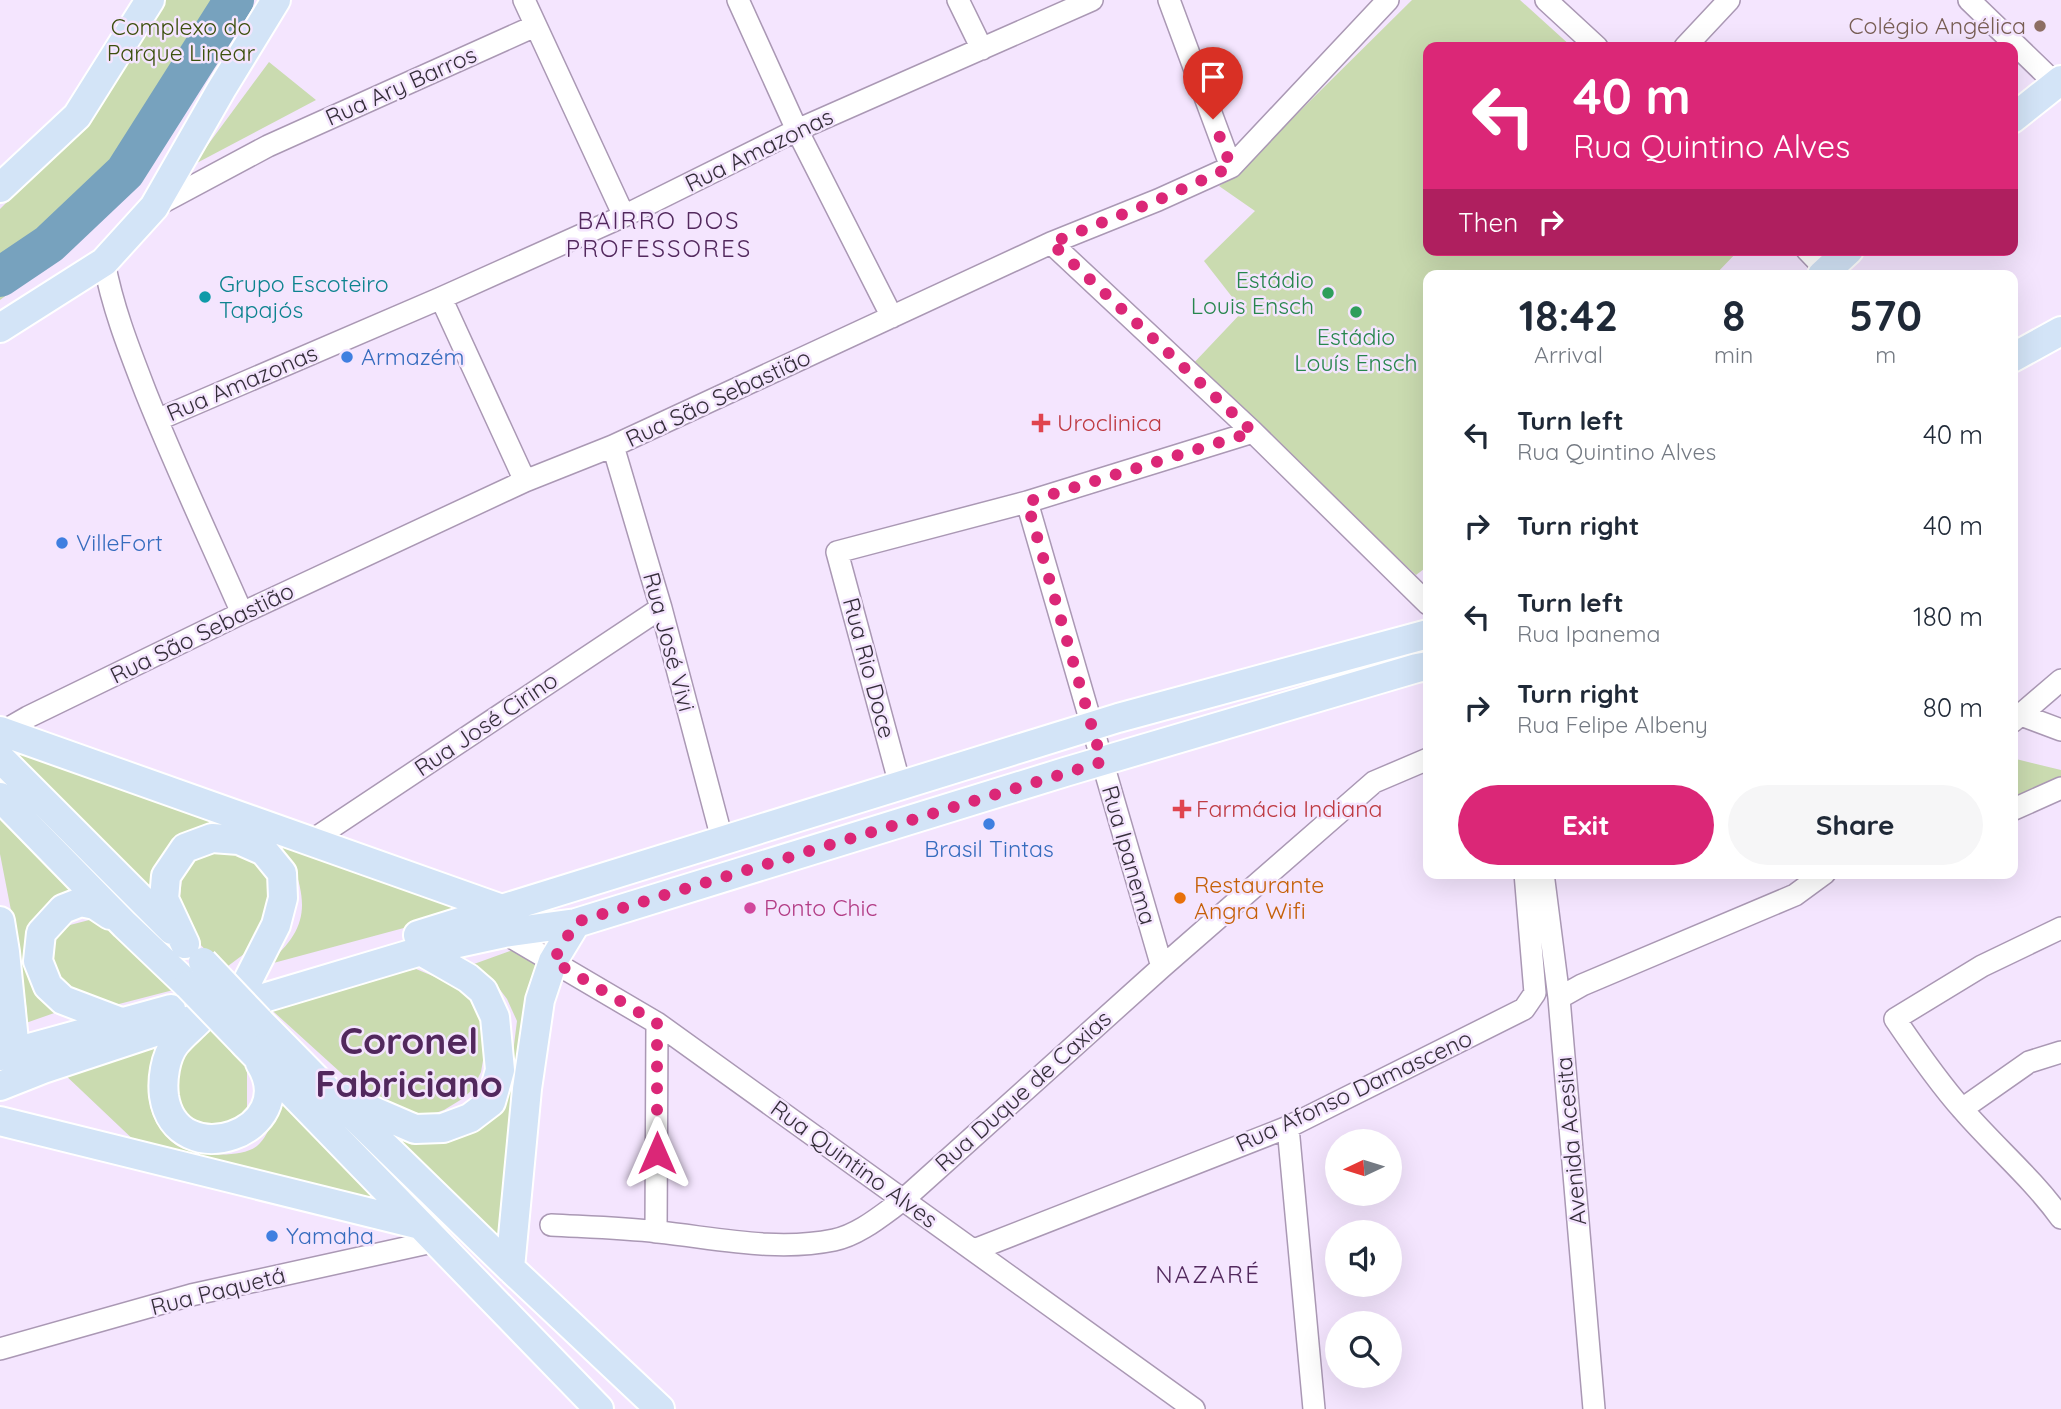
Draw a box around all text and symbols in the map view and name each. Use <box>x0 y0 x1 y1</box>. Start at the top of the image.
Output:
place label: Colégio Angélica <box>1849 11 2026 40</box>
park label: Complexo do Parque Linear <box>107 12 255 67</box>
marker: Colégio Angélica <box>2032 18 2048 34</box>
street label: Rua Ary Barros <box>321 39 481 132</box>
pin <box>1183 47 1243 119</box>
icon: arrive <box>1194 58 1232 96</box>
text: 40 m <box>1573 65 1691 126</box>
icon: left <box>1458 70 1549 161</box>
street label: Rua Amazonas <box>680 101 837 198</box>
text: Rua Quintino Alves <box>1573 126 1850 166</box>
icon: right <box>1532 203 1570 241</box>
district label: BAIRRO DOS PROFESSORES <box>566 205 752 263</box>
text: Then <box>1458 206 1518 239</box>
place label: Estádio Louis Ensch <box>1191 265 1314 320</box>
place label: Grupo Escoteiro Tapajós <box>219 269 389 324</box>
marker: Estádio Louis Ensch <box>1320 285 1336 301</box>
marker: Grupo Escoteiro Tapajós <box>197 289 213 305</box>
text: 18:42 <box>1519 289 1618 342</box>
text: 8 <box>1722 289 1745 342</box>
text: 570 <box>1849 289 1922 342</box>
marker: Estádio Louís Ensch <box>1348 304 1364 320</box>
place label: Estádio Louís Ensch <box>1294 322 1418 377</box>
street label: Rua Amazonas <box>162 338 322 427</box>
text: Arrival <box>1534 340 1603 369</box>
text: min <box>1714 340 1753 369</box>
text: m <box>1875 340 1896 369</box>
place label: Armazém <box>361 342 464 371</box>
street label: Rua São Sebastião <box>621 342 815 453</box>
marker: Armazém <box>339 349 355 365</box>
text: Turn left <box>1517 404 1624 437</box>
place label: Uroclinica <box>1057 408 1162 437</box>
marker: Uroclinica <box>1031 413 1051 433</box>
icon: left <box>1458 416 1496 454</box>
text: 40 m <box>1923 418 1983 451</box>
text: Rua Quintino Alves <box>1517 437 1716 466</box>
icon: right <box>1458 507 1496 545</box>
text: Turn right <box>1517 509 1639 542</box>
text: 40 m <box>1923 509 1983 542</box>
place label: VilleFort <box>76 528 163 557</box>
marker: VilleFort <box>54 535 70 551</box>
street label: Rua José Vivi <box>637 569 702 715</box>
street label: Rua São Sebastião <box>105 576 298 690</box>
text: Turn left <box>1517 586 1624 619</box>
street label: Rua Rio Doce <box>837 594 902 741</box>
icon: left <box>1458 598 1496 636</box>
text: 180 m <box>1913 600 1983 633</box>
text: Rua Ipanema <box>1517 619 1660 648</box>
street label: Rua José Cirino <box>409 665 563 782</box>
text: Turn right <box>1517 677 1639 710</box>
icon: right <box>1458 689 1496 727</box>
text: 80 m <box>1923 691 1983 724</box>
text: Rua Felipe Albeny <box>1517 710 1708 739</box>
street label: Rua Ipanema <box>1096 782 1163 928</box>
button: Exit <box>1458 785 1714 865</box>
button: Share <box>1728 785 1983 865</box>
place label: Farmácia Indiana <box>1196 794 1382 823</box>
marker: Farmácia Indiana <box>1174 801 1190 817</box>
marker: Brasil Tintas <box>981 816 997 832</box>
place label: Brasil Tintas <box>924 834 1054 863</box>
place label: Restaurante Angra Wifi <box>1194 870 1324 925</box>
marker: Restaurante Angra Wifi <box>1172 890 1188 906</box>
place label: Ponto Chic <box>764 893 878 922</box>
marker: Ponto Chic <box>742 900 758 916</box>
street label: Rua Duque de Caxias <box>928 1004 1117 1177</box>
district label: Coronel Fabriciano <box>315 1017 503 1106</box>
street label: Rua Afonso Damasceno <box>1231 1023 1476 1158</box>
street label: Avenida Acesita <box>1549 1056 1592 1226</box>
street label: Rua Quintino Alves <box>765 1093 943 1234</box>
position arrow <box>620 1116 694 1190</box>
north arrow <box>1325 1129 1402 1206</box>
map controls <box>1325 1129 1402 1388</box>
button: sound <box>1325 1220 1402 1297</box>
place label: Yamaha <box>286 1221 374 1250</box>
marker: Yamaha <box>264 1228 280 1244</box>
district label: NAZARÉ <box>1155 1259 1261 1289</box>
street label: Rua Paquetá <box>148 1260 288 1321</box>
button: search <box>1325 1311 1402 1388</box>

